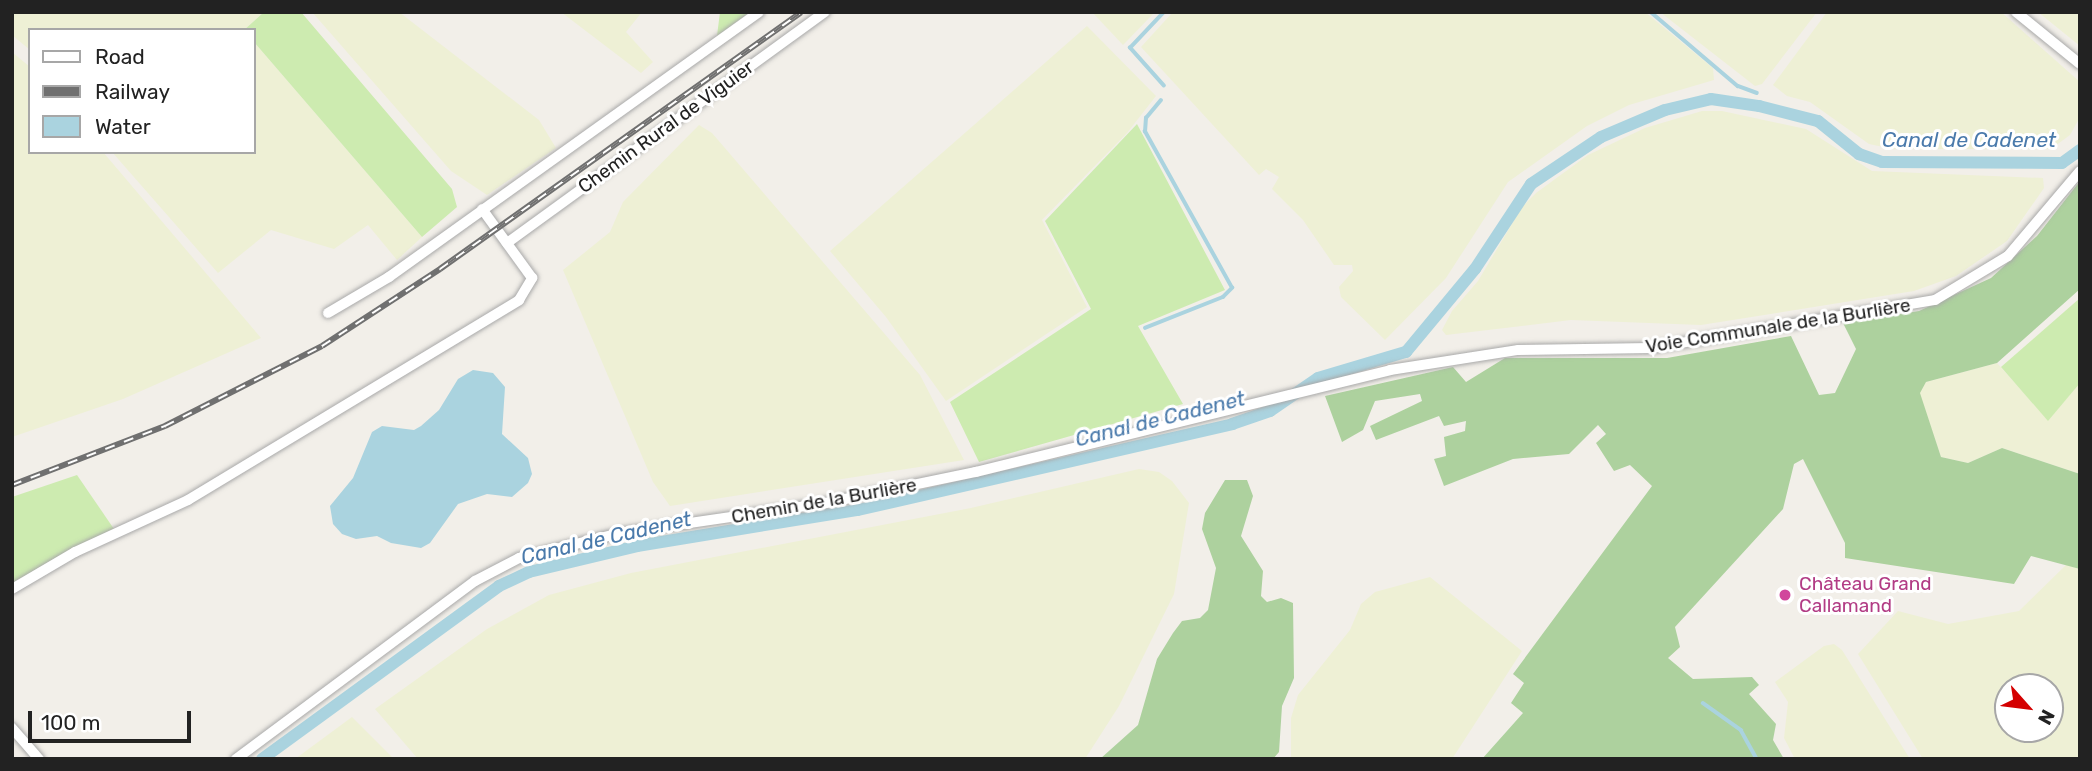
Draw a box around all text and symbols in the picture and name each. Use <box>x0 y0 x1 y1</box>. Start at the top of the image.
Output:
legend <box>28 28 256 154</box>
text: Road <box>95 44 145 69</box>
street label: Chemin Rural de Viguier <box>574 55 758 199</box>
text: Railway <box>95 79 170 104</box>
text: Water <box>95 114 151 139</box>
water label: Canal de Cadenet <box>1882 127 2056 153</box>
street label: Voie Communale de la Burlière <box>1644 294 1912 358</box>
water label: Canal de Cadenet <box>1073 386 1247 452</box>
street label: Chemin de la Burlière <box>730 473 918 529</box>
water label: Canal de Cadenet <box>518 506 694 570</box>
place label: Château Grand Callamand <box>1799 573 1932 617</box>
marker: Château Grand Callamand <box>1777 587 1793 603</box>
north arrow <box>1994 673 2064 743</box>
scale bar <box>32 698 194 742</box>
text: N <box>2033 706 2060 729</box>
text: 100 m <box>41 710 100 735</box>

